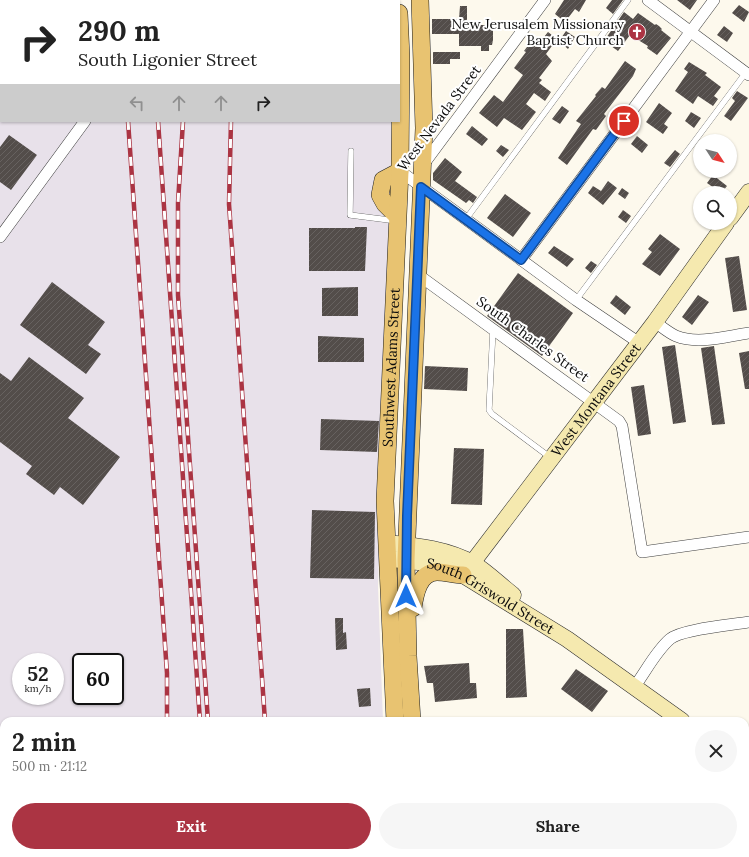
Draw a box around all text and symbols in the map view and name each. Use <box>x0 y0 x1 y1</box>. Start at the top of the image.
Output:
text: 290 m <box>78 13 160 49</box>
place label: New Jerusalem Missionary Baptist Church <box>451 15 625 49</box>
icon: right <box>12 16 64 68</box>
church icon: New Jerusalem Missionary Baptist Church <box>627 22 647 42</box>
text: South Ligonier Street <box>78 48 257 71</box>
street label: West Nevada Street <box>393 61 485 174</box>
icon: left <box>126 92 148 114</box>
icon: ahead <box>168 92 190 114</box>
icon: ahead <box>210 92 232 114</box>
icon: right <box>252 92 274 114</box>
pin <box>607 104 641 138</box>
icon: arrive <box>613 110 635 132</box>
north arrow <box>693 134 737 178</box>
map controls <box>693 134 737 230</box>
button: search <box>693 186 737 230</box>
street label: Southwest Adams Street <box>378 287 404 447</box>
street label: South Charles Street <box>473 292 593 386</box>
street label: West Montana Street <box>547 339 645 460</box>
street label: South Griswold Street <box>426 554 558 638</box>
position arrow <box>385 575 427 617</box>
speed limit sign: 60 <box>72 653 124 705</box>
text: 52 <box>27 661 49 686</box>
text: km/h <box>24 682 52 695</box>
text: 2 min <box>12 727 76 758</box>
button: close <box>695 730 737 772</box>
text: 500 m · 21:12 <box>12 758 87 775</box>
button: Exit <box>12 803 371 849</box>
button: Share <box>379 803 737 849</box>

